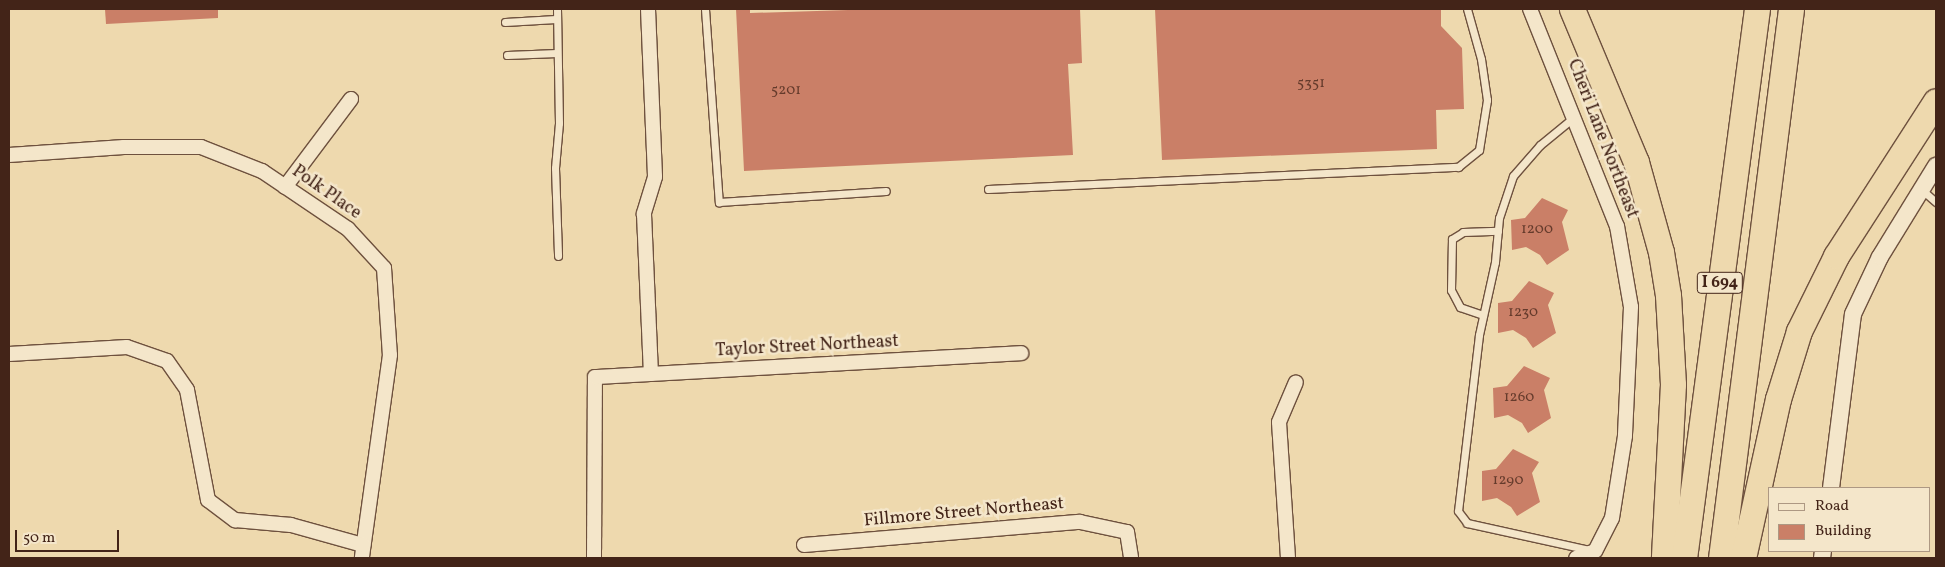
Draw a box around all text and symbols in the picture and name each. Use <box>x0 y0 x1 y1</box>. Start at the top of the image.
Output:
street label: Cheri Lane Northeast <box>1562 56 1642 222</box>
house number: 5351 <box>1297 75 1325 93</box>
house number: 5201 <box>771 82 801 100</box>
street label: Polk Place <box>287 161 365 225</box>
house number: 1200 <box>1521 221 1553 239</box>
road number: I 694 <box>1696 270 1744 296</box>
house number: 1230 <box>1508 304 1538 322</box>
street label: Taylor Street Northeast <box>715 331 899 363</box>
house number: 1260 <box>1504 389 1534 407</box>
house number: 1290 <box>1493 472 1523 490</box>
legend <box>1768 487 1930 552</box>
street label: Fillmore Street Northeast <box>863 493 1065 533</box>
text: Road <box>1815 496 1849 517</box>
scale bar <box>18 520 121 552</box>
text: Building <box>1815 521 1871 542</box>
text: 50 m <box>23 528 55 549</box>

